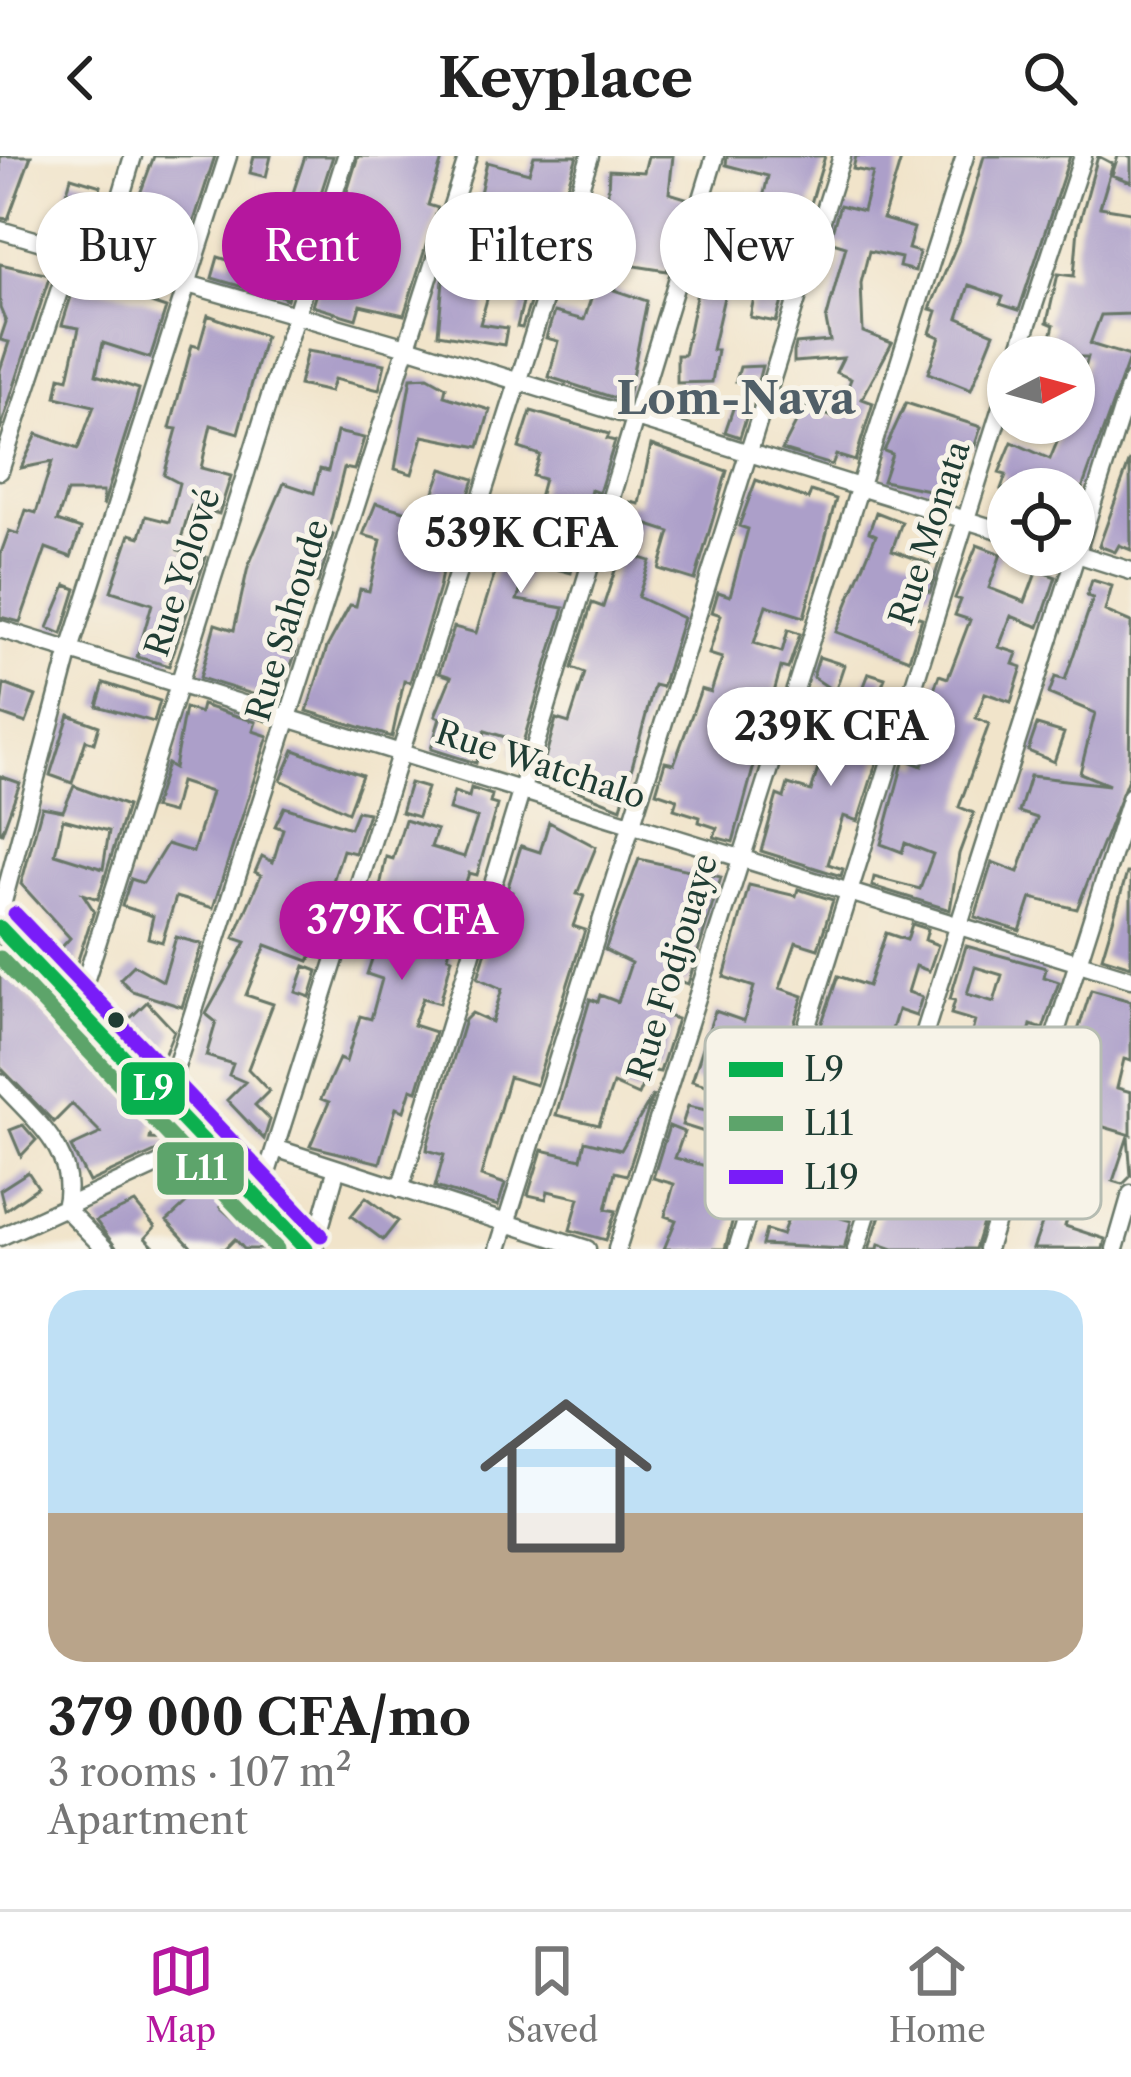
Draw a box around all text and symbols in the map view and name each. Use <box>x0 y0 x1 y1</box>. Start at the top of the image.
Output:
icon: back <box>48 45 114 111</box>
text: Keyplace <box>438 45 693 111</box>
icon: search <box>1017 45 1083 111</box>
chip: Buy <box>36 192 198 300</box>
chip: Rent <box>222 192 401 300</box>
chip: Filters <box>425 192 636 300</box>
chip: New <box>660 192 835 300</box>
north arrow <box>987 336 1095 444</box>
map controls <box>987 336 1095 576</box>
district label: Lom-Nava <box>616 370 857 426</box>
street label: Rue Monata <box>880 435 979 631</box>
button: locate <box>987 468 1095 576</box>
street label: Rue Yolové <box>136 483 229 662</box>
pin: 539K CFA <box>397 494 645 596</box>
text: 539K CFA <box>425 509 617 557</box>
street label: Rue Sahoude <box>237 514 338 726</box>
pin: 239K CFA <box>707 687 955 789</box>
text: 239K CFA <box>734 702 928 750</box>
street label: Rue Watchalo <box>431 711 651 818</box>
street label: Rue Fodjouaye <box>619 849 726 1085</box>
pin: 379K CFA <box>278 881 526 983</box>
text: 379K CFA <box>306 896 498 944</box>
unlabelled marker <box>105 1009 127 1031</box>
legend <box>705 1027 1101 1219</box>
text: L9 <box>804 1049 844 1090</box>
line badge: L9 <box>119 1060 187 1117</box>
text: L9 <box>132 1068 174 1109</box>
text: L11 <box>804 1103 853 1144</box>
line badge: L11 <box>155 1140 246 1197</box>
text: L11 <box>175 1148 227 1189</box>
text: L19 <box>804 1157 859 1198</box>
icon: home <box>458 1368 674 1584</box>
text: 379 000 CFA/mo <box>48 1686 471 1748</box>
text: 3 rooms · 107 m² <box>48 1748 352 1796</box>
text: Apartment <box>48 1796 248 1844</box>
tab: Map <box>145 1938 216 2051</box>
tab: Saved <box>507 1938 598 2051</box>
tab: Home <box>889 1938 986 2051</box>

